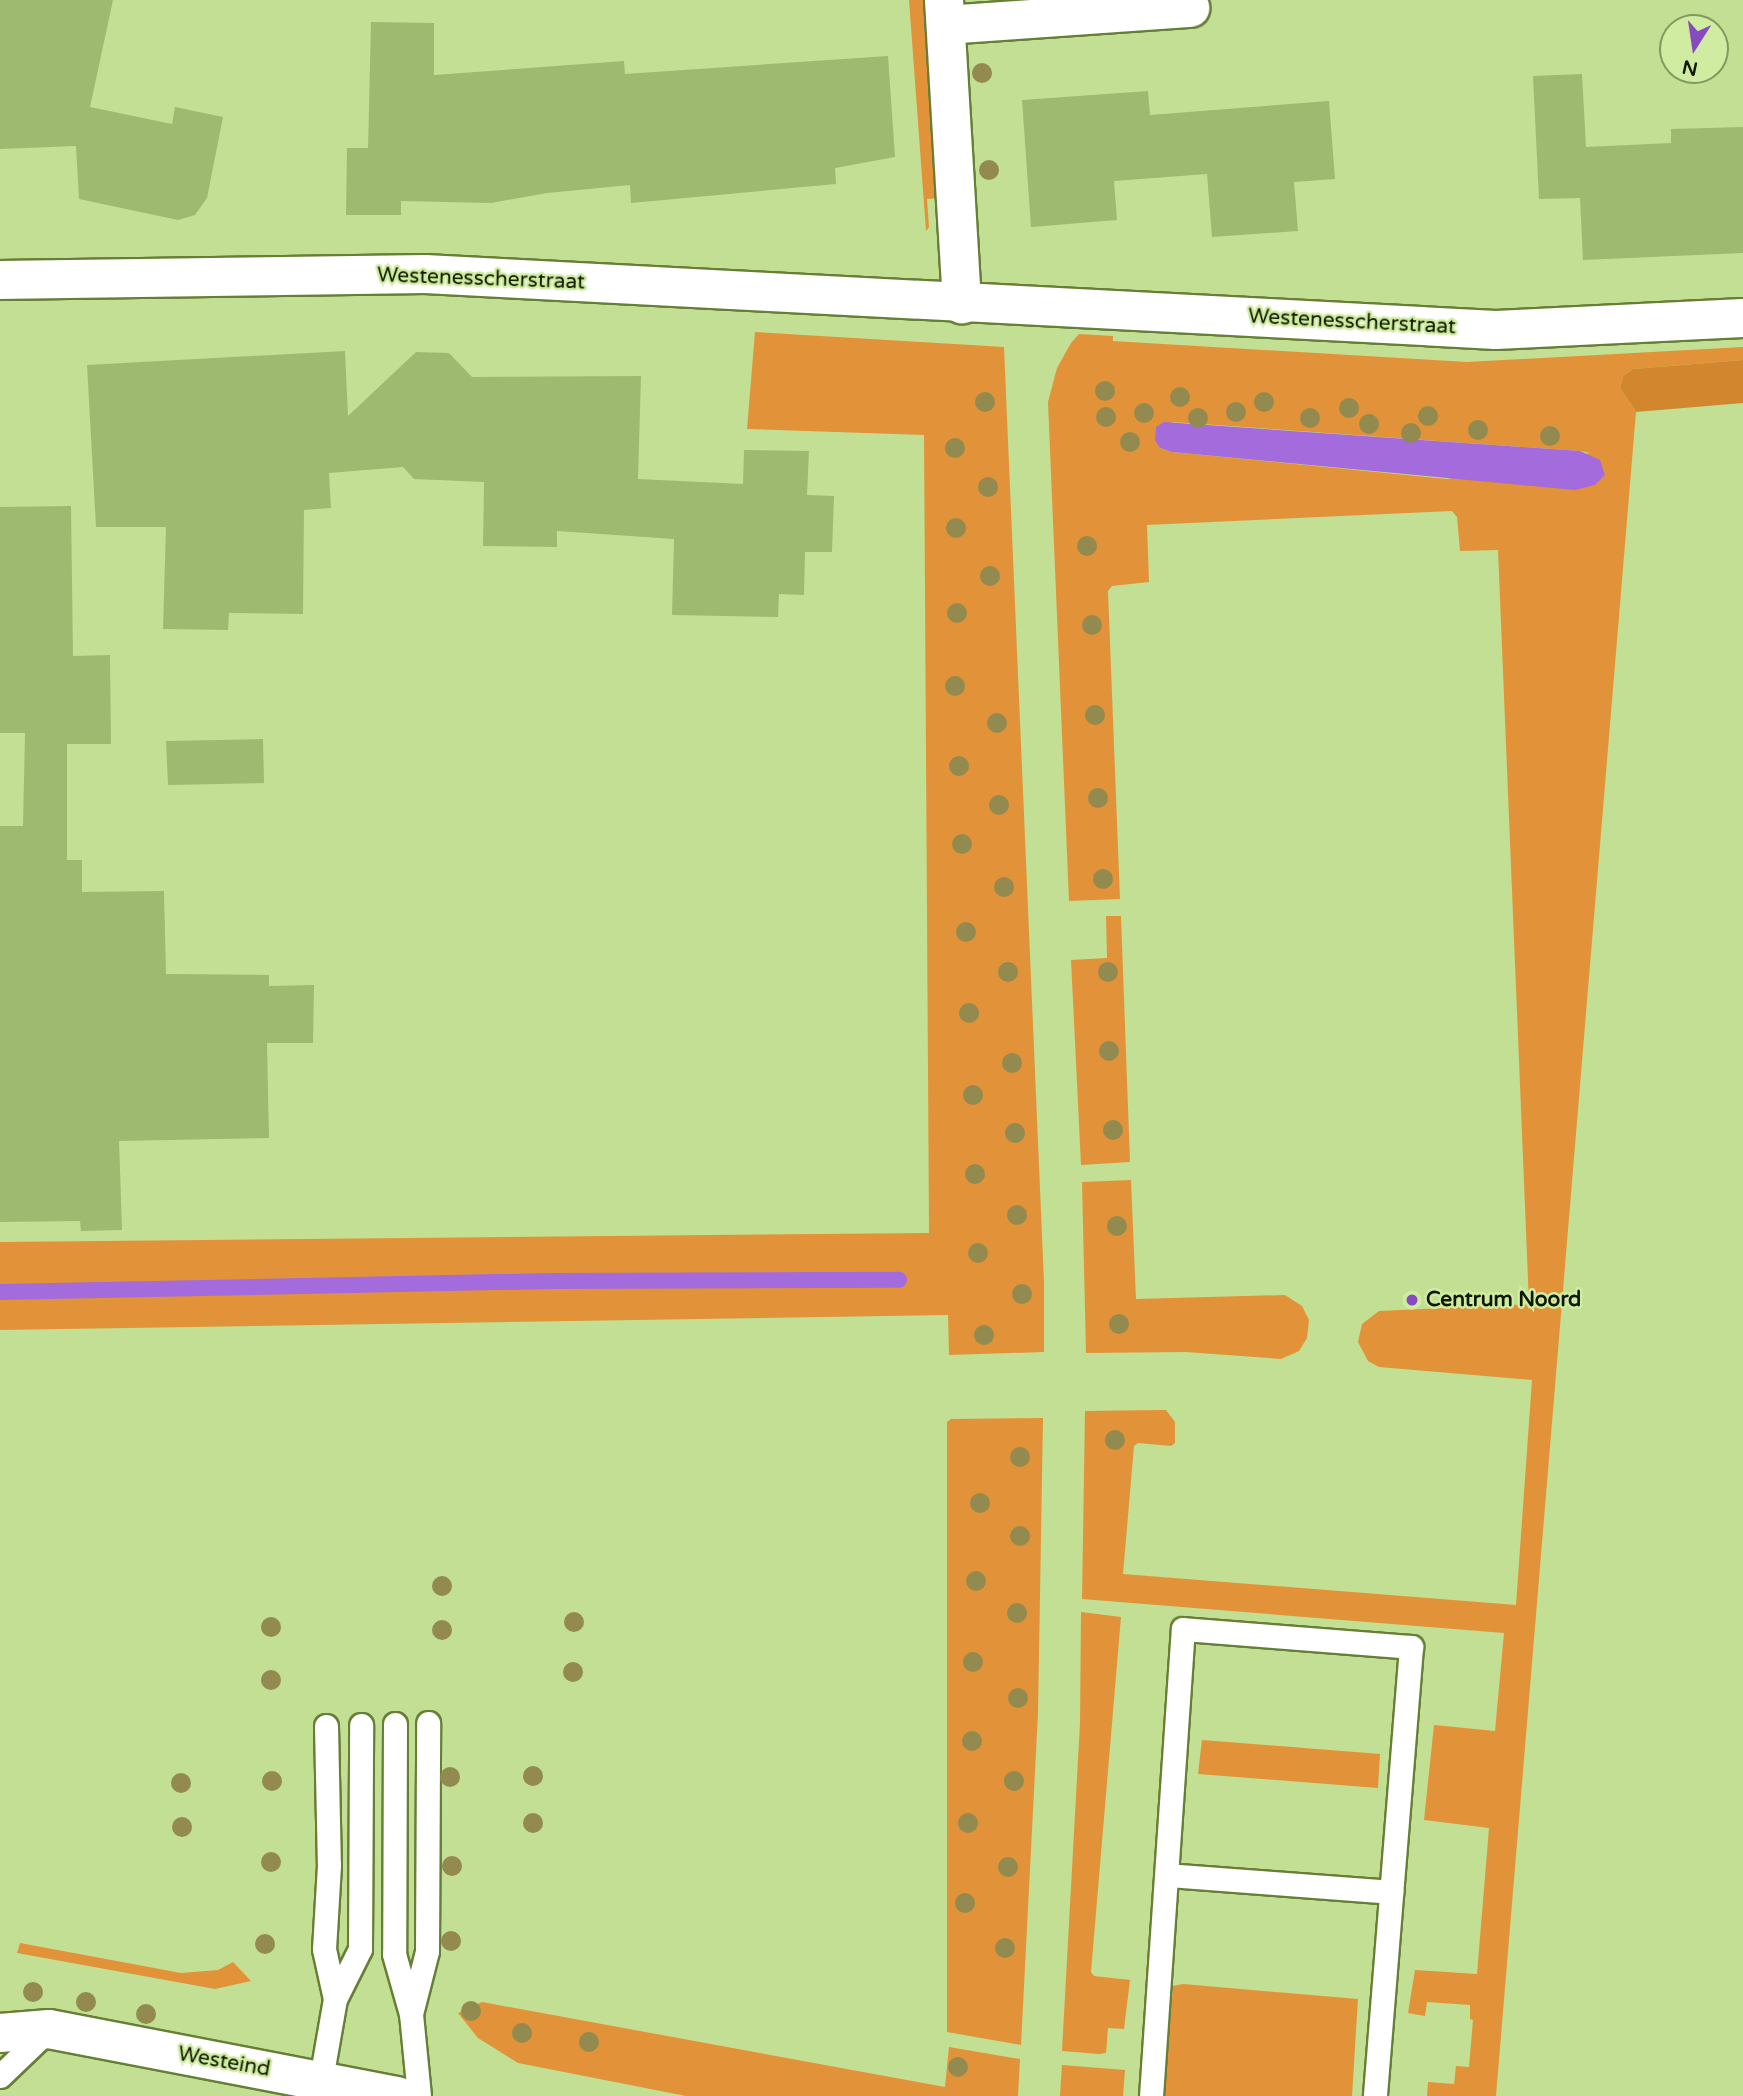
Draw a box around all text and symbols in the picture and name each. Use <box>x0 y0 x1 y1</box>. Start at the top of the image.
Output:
north arrow <box>1659 14 1729 84</box>
text: N <box>1680 55 1700 80</box>
street label: Westenesscherstraat <box>377 263 585 295</box>
street label: Westenesscherstraat <box>1247 304 1457 340</box>
place label: Centrum Noord <box>1426 1287 1581 1313</box>
marker: Centrum Noord <box>1404 1292 1420 1308</box>
street label: Westeind <box>176 2041 272 2083</box>

